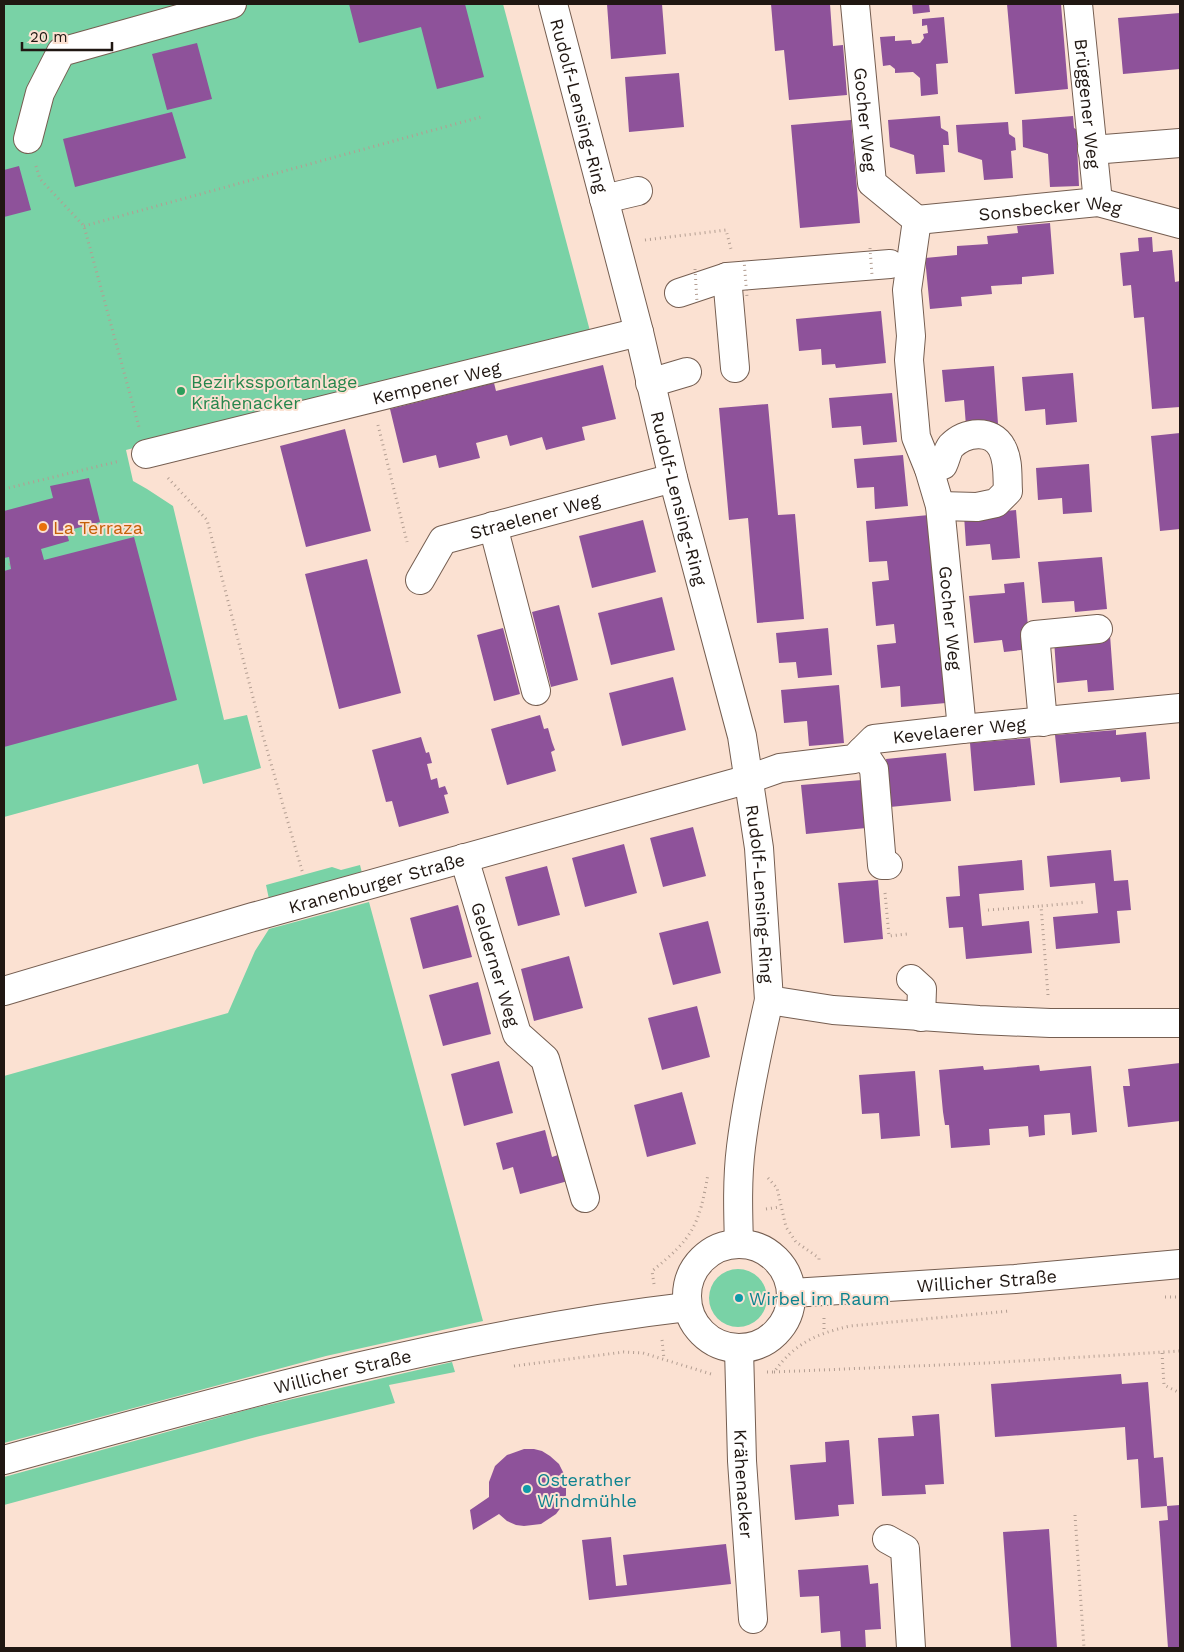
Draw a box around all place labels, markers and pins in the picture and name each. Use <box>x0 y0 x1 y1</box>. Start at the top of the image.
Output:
place label: Bezirkssportanlage Krähenacker <box>191 371 357 413</box>
marker: Bezirkssportanlage Krähenacker <box>175 385 187 397</box>
place label: La Terraza <box>53 517 143 538</box>
marker: La Terraza <box>37 521 49 533</box>
place label: Wirbel im Raum <box>749 1288 890 1309</box>
marker: Wirbel im Raum <box>733 1292 745 1304</box>
place label: Osterather Windmühle <box>537 1469 637 1511</box>
marker: Osterather Windmühle <box>521 1483 533 1495</box>

